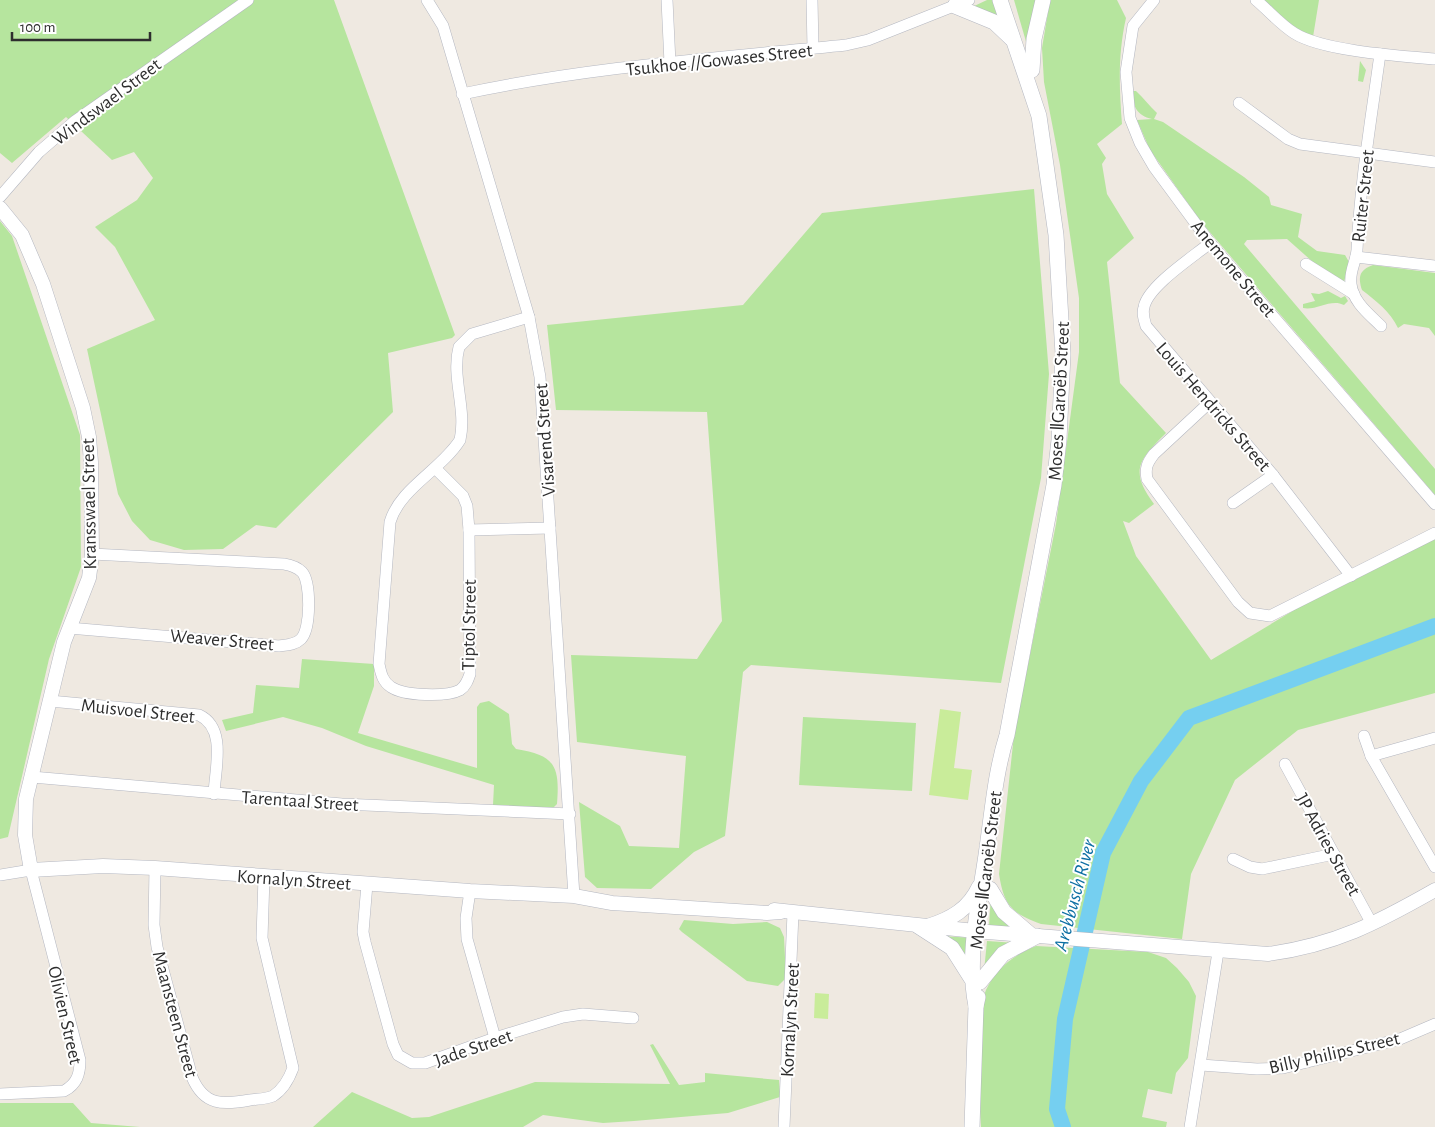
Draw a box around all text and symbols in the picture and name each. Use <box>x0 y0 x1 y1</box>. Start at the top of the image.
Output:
scale bar <box>12 10 150 42</box>
text: 100 m <box>20 20 55 35</box>
street label: Tsukhoe //Gowases Street <box>625 41 813 80</box>
street label: Windswael Street <box>49 55 165 149</box>
street label: Ruiter Street <box>1349 149 1378 243</box>
street label: Anemone Street <box>1187 217 1279 321</box>
street label: Moses ǁGaroëb Street <box>1046 321 1073 481</box>
street label: Louis Hendricks Street <box>1152 339 1274 475</box>
street label: Visarend Street <box>532 383 559 497</box>
street label: Kransswael Street <box>79 438 100 570</box>
street label: Tiptol Street <box>459 579 480 671</box>
street label: Weaver Street <box>169 627 274 654</box>
street label: Muisvoel Street <box>80 696 196 727</box>
street label: Tarentaal Street <box>241 788 359 815</box>
street label: Moses ǁGaroëb Street <box>967 790 1006 950</box>
street label: JP Adries Street <box>1292 790 1364 899</box>
water label: Arebbusch River <box>1050 837 1100 954</box>
street label: Kornalyn Street <box>236 867 352 894</box>
street label: Maansteen Street <box>149 949 201 1080</box>
street label: Kornalyn Street <box>778 963 803 1078</box>
street label: Olivien Street <box>44 964 85 1066</box>
street label: Jade Street <box>432 1026 515 1071</box>
street label: Billy Philips Street <box>1267 1029 1402 1078</box>

